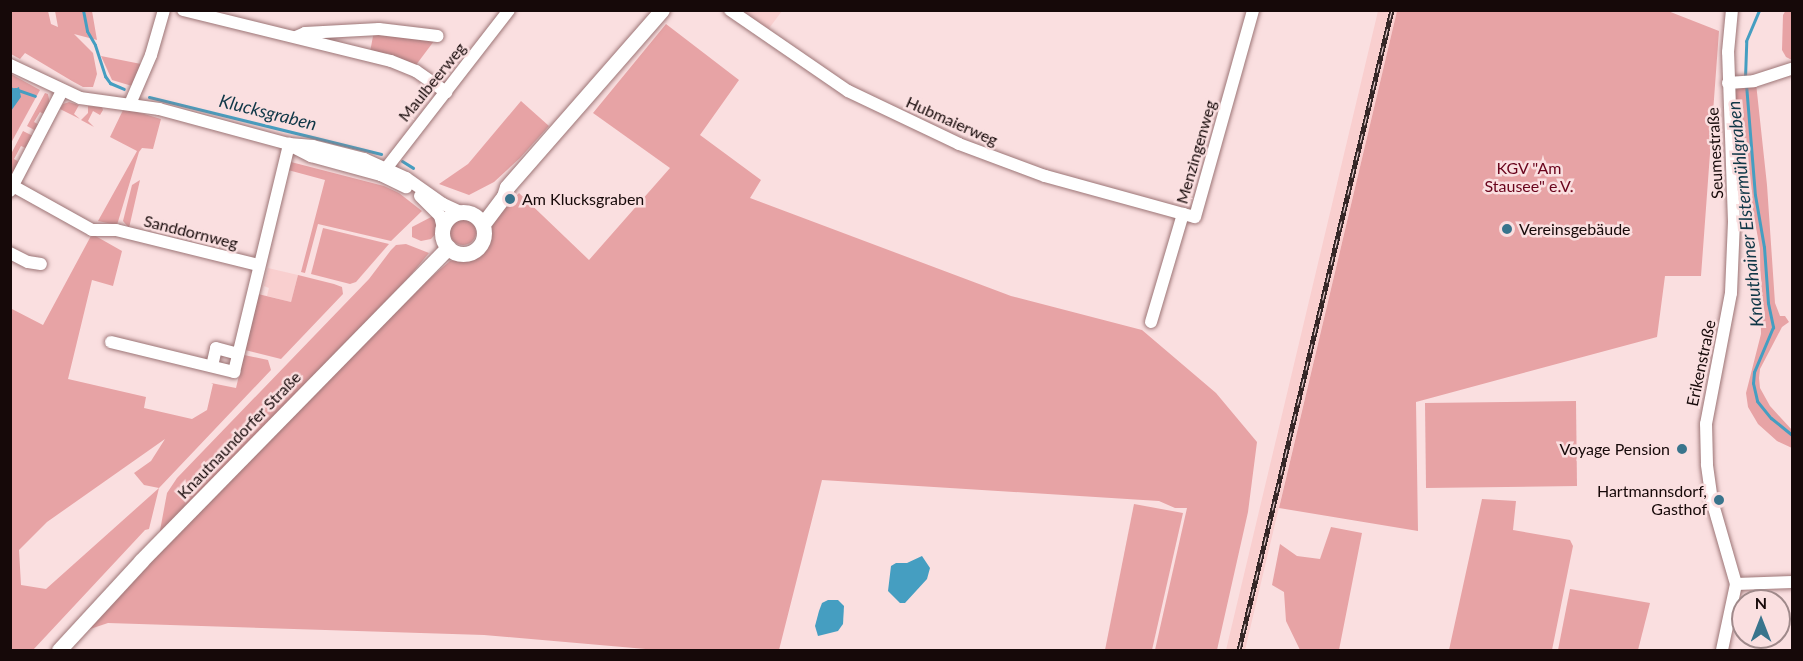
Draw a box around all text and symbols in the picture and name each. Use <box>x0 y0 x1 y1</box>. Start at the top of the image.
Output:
street label: Maulbeerweg <box>394 39 470 125</box>
water label: Klucksgraben <box>217 89 319 135</box>
street label: Hubmaierweg <box>903 92 1001 150</box>
street label: Menzingenweg <box>1172 98 1220 206</box>
water label: Knauthainer Elstermühlgraben <box>1722 100 1768 328</box>
street label: Seumestraße <box>1703 107 1727 199</box>
park label: KGV "Am Stausee" e.V. <box>1485 158 1573 196</box>
place label: Am Klucksgraben <box>522 189 644 209</box>
marker: Am Klucksgraben <box>503 192 517 206</box>
street label: Sanddornweg <box>142 211 240 253</box>
place label: Vereinsgebäude <box>1519 219 1631 239</box>
marker: Vereinsgebäude <box>1500 222 1514 236</box>
street label: Erikenstraße <box>1682 318 1720 408</box>
street label: Knautnaundorfer Straße <box>173 367 305 503</box>
place label: Voyage Pension <box>1559 439 1670 459</box>
marker: Voyage Pension <box>1675 442 1689 456</box>
place label: Hartmannsdorf, Gasthof <box>1597 481 1707 519</box>
marker: Hartmannsdorf, Gasthof <box>1712 493 1726 507</box>
north arrow <box>1731 589 1791 649</box>
text: N <box>1755 593 1767 612</box>

